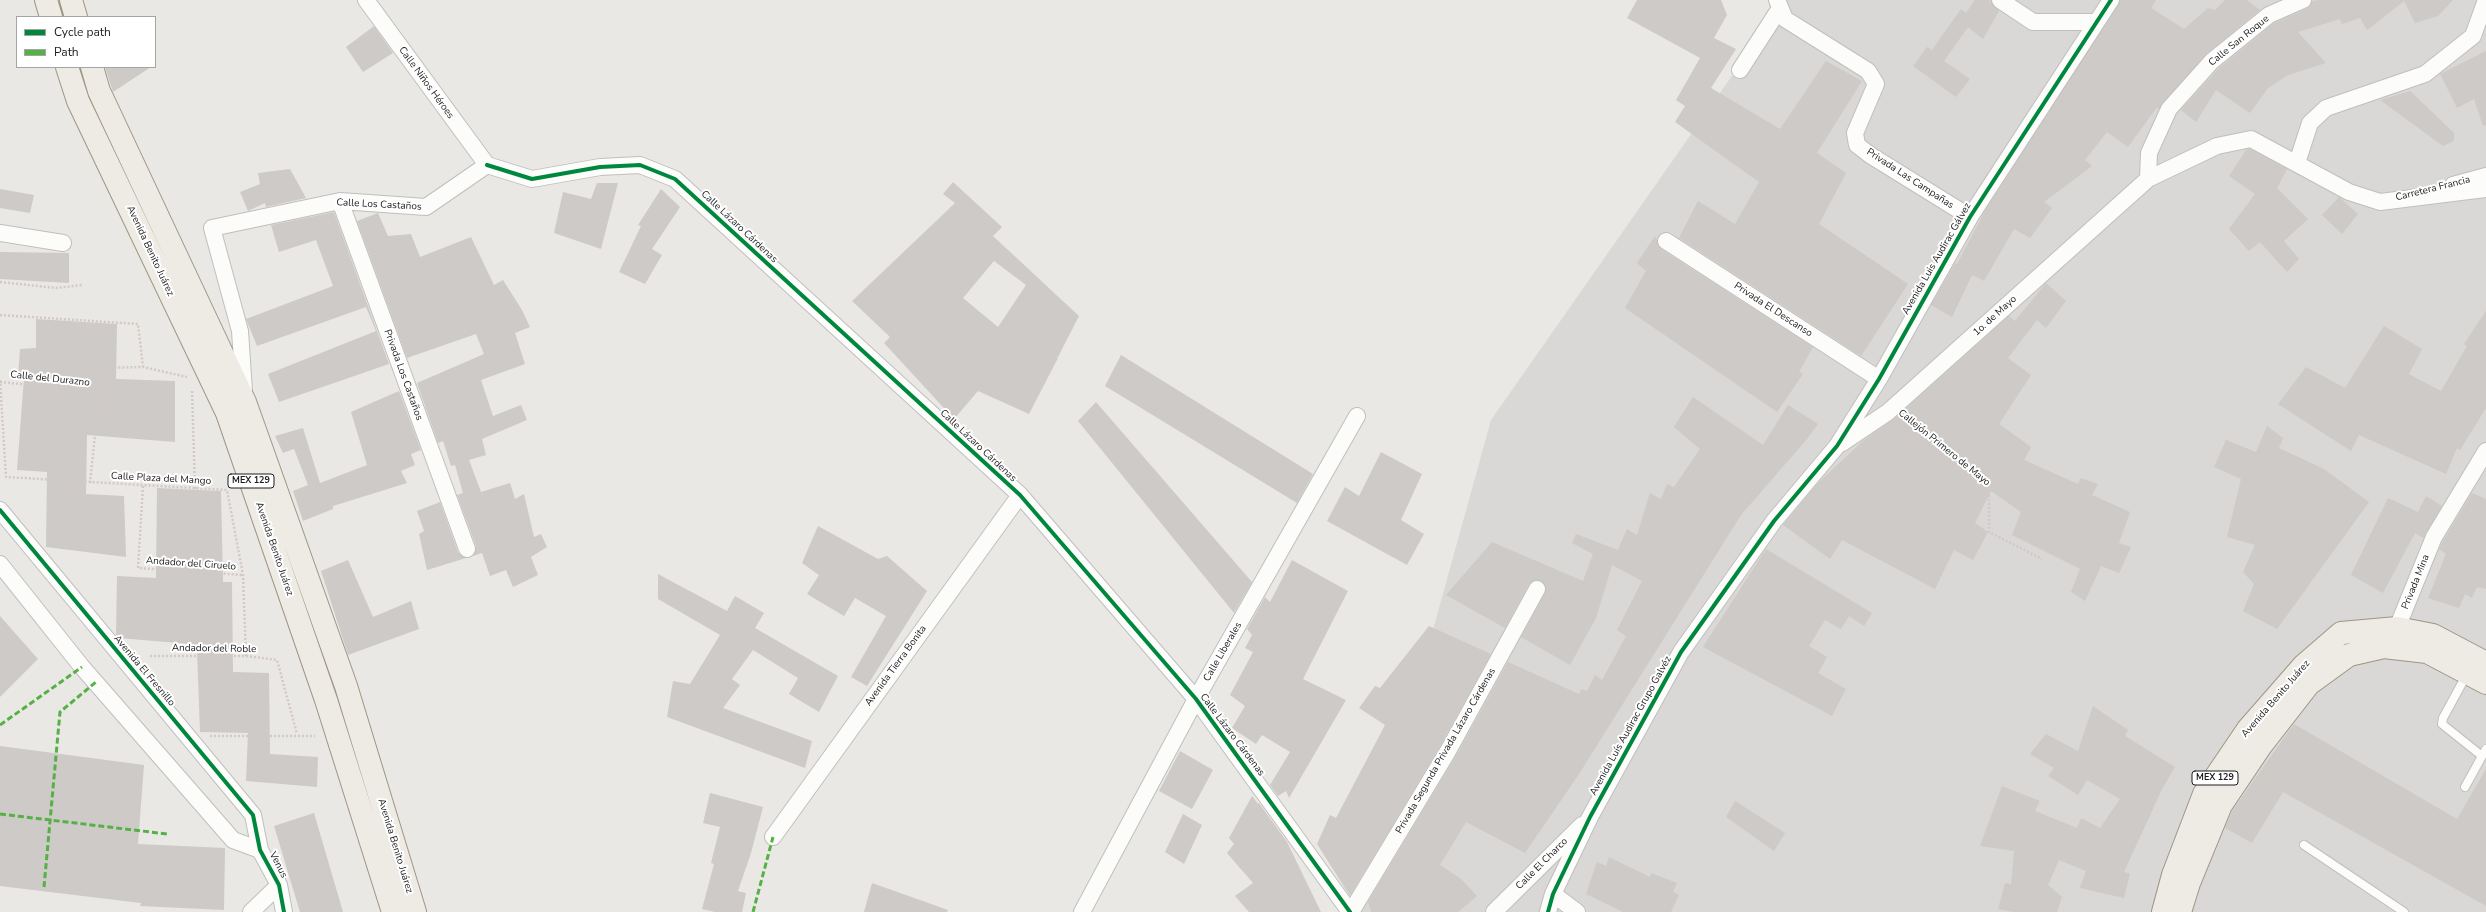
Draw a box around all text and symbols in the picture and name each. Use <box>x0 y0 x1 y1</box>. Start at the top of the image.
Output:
street label: Calle San Roque <box>2206 13 2272 69</box>
legend <box>16 16 156 68</box>
text: Cycle path <box>54 24 111 40</box>
text: Path <box>54 44 79 60</box>
street label: Calle Niños Héroes <box>396 45 456 121</box>
street label: Privada Las Campañas <box>1864 146 1956 212</box>
street label: Carretera Francia <box>2394 174 2472 204</box>
street label: Calle Lázaro Cárdenas <box>698 188 780 266</box>
street label: Calle Los Castaños <box>336 197 422 213</box>
street label: Avenida Luis Audirac Gálvez <box>1900 201 1974 317</box>
street label: Avenida Benito Juárez <box>124 204 176 298</box>
street label: Privada El Descanso <box>1732 280 1814 340</box>
street label: 1o. de Mayo <box>1971 293 2019 339</box>
street label: Privada Los Castaños <box>381 328 425 422</box>
street label: Calle del Durazno <box>10 369 90 389</box>
street label: Calle Lázaro Cárdenas <box>937 407 1019 485</box>
street label: Callejón Primero de Mayo <box>1896 407 1992 489</box>
street label: Calle Plaza del Mango <box>111 470 211 488</box>
road number: MEX 129 <box>228 474 274 488</box>
street label: Avenida Benito Juárez <box>252 501 296 597</box>
street label: Privada Mina <box>2400 553 2432 611</box>
street label: Andador del Ciruelo <box>146 555 236 573</box>
street label: Calle Liberales <box>1201 620 1245 684</box>
street label: Avenida Tierra Bonita <box>863 623 929 709</box>
street label: Avenida El Fresnillo <box>111 633 177 709</box>
street label: Andador del Roble <box>172 642 256 656</box>
street label: Avenida Luís Audirac Grupo Galvéz <box>1588 654 1674 798</box>
street label: Avenida Benito Juárez <box>2239 658 2313 740</box>
street label: Privada Segunda Privada Lázaro Cárdenas <box>1393 666 1499 836</box>
street label: Calle Lázaro Cárdenas <box>1197 691 1267 779</box>
road number: MEX 129 <box>2192 771 2238 785</box>
street label: Avenida Benito Juárez <box>375 797 415 895</box>
street label: Calle El Charco <box>1514 836 1570 892</box>
street label: Venus <box>266 850 290 880</box>

